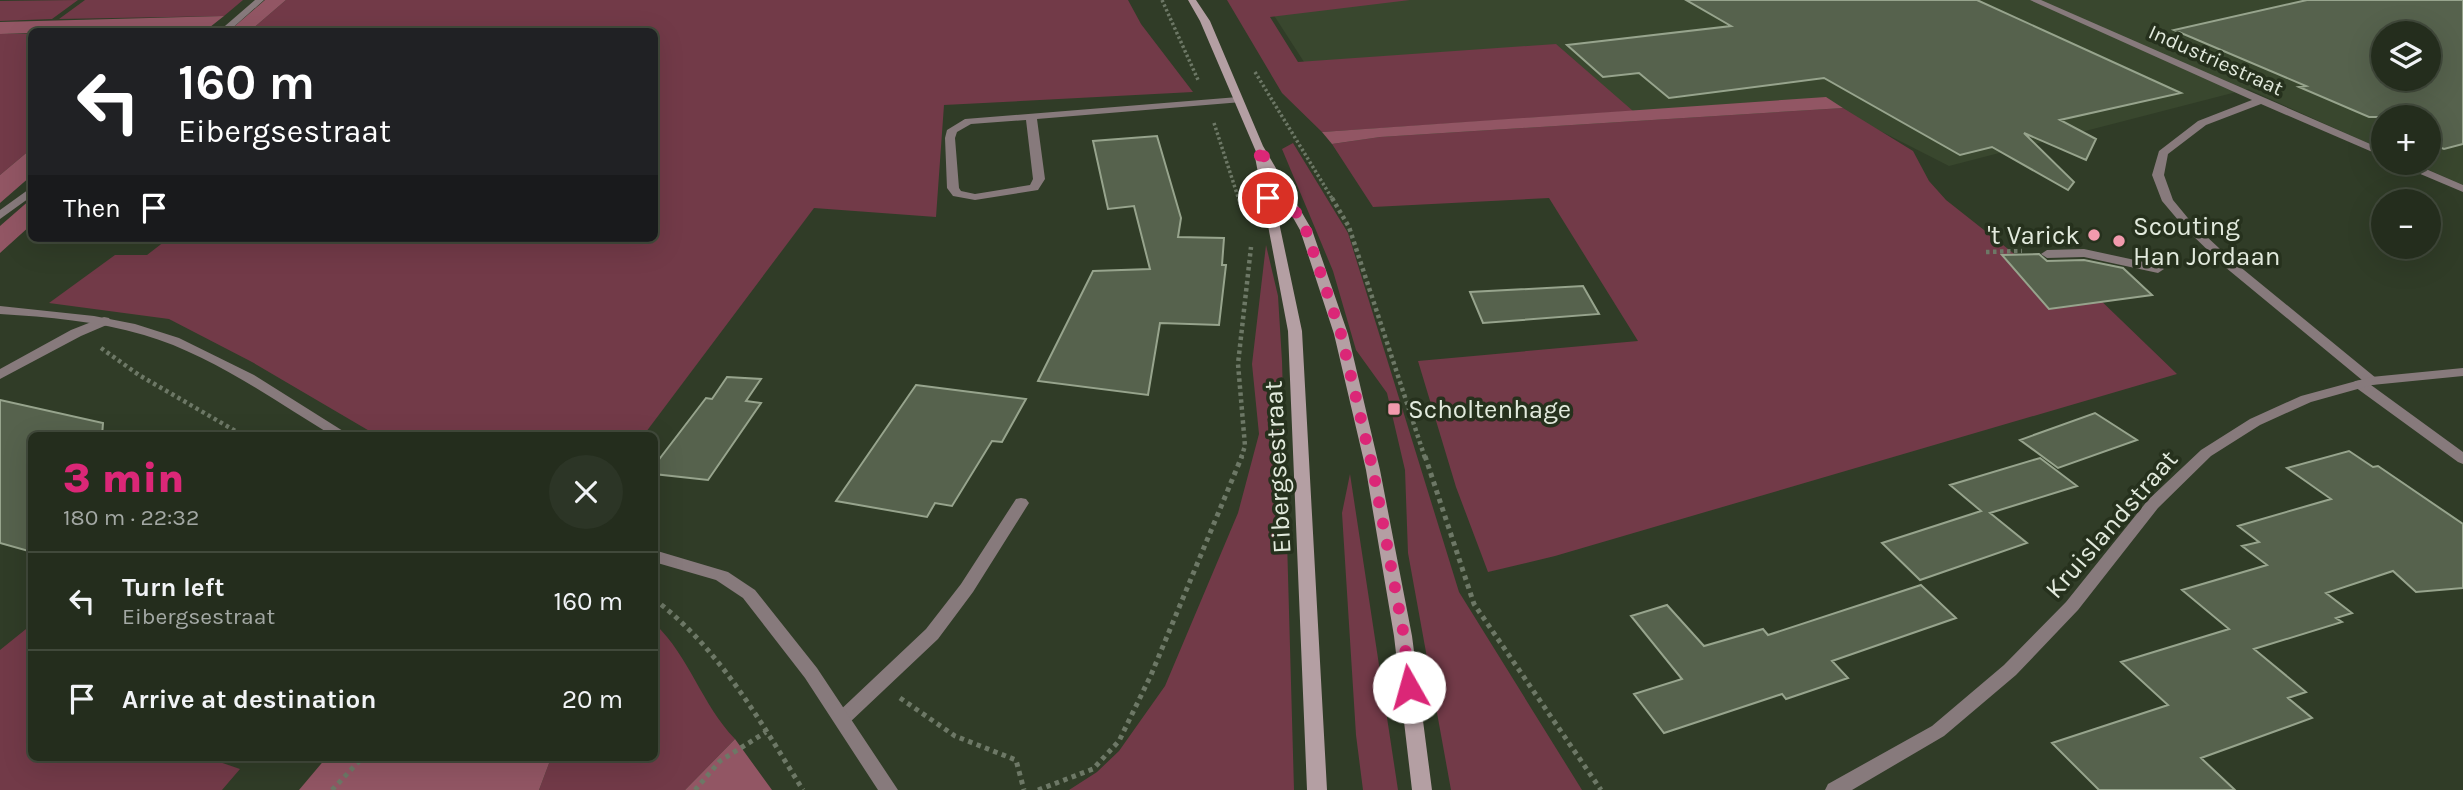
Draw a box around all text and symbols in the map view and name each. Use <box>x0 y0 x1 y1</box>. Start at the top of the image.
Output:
street label: Industriestraat <box>2145 20 2287 100</box>
map controls <box>2371 21 2441 259</box>
button: layers <box>2371 21 2441 91</box>
text: 160 m <box>178 54 315 111</box>
icon: left <box>63 56 154 147</box>
button: + <box>2371 105 2441 175</box>
text: Eibergsestraat <box>178 113 391 150</box>
pin <box>1238 168 1298 228</box>
icon: arrive <box>1249 179 1287 217</box>
icon: arrive <box>135 189 173 227</box>
button: − <box>2371 189 2441 259</box>
text: Then <box>63 193 121 224</box>
place label: Scouting Han Jordaan <box>2133 211 2280 272</box>
place label: 't Varick <box>1987 220 2080 251</box>
marker: 't Varick <box>2086 227 2102 243</box>
marker: Scouting Han Jordaan <box>2111 233 2127 249</box>
street label: Eibergsestraat <box>1257 380 1298 554</box>
place label: Scholtenhage <box>1408 394 1571 425</box>
marker: Scholtenhage <box>1386 401 1402 417</box>
street label: Kruislandstraat <box>2039 444 2184 605</box>
text: 3 min <box>63 453 184 503</box>
button: close <box>549 455 623 529</box>
text: 180 m · 22:32 <box>63 504 199 531</box>
text: Turn left <box>122 572 224 603</box>
icon: left <box>63 582 101 620</box>
text: 160 m <box>554 586 623 617</box>
text: Eibergsestraat <box>122 603 275 630</box>
position arrow <box>1372 650 1446 724</box>
icon: arrive <box>63 680 101 718</box>
text: Arrive at destination <box>122 684 376 715</box>
text: 20 m <box>562 684 623 715</box>

